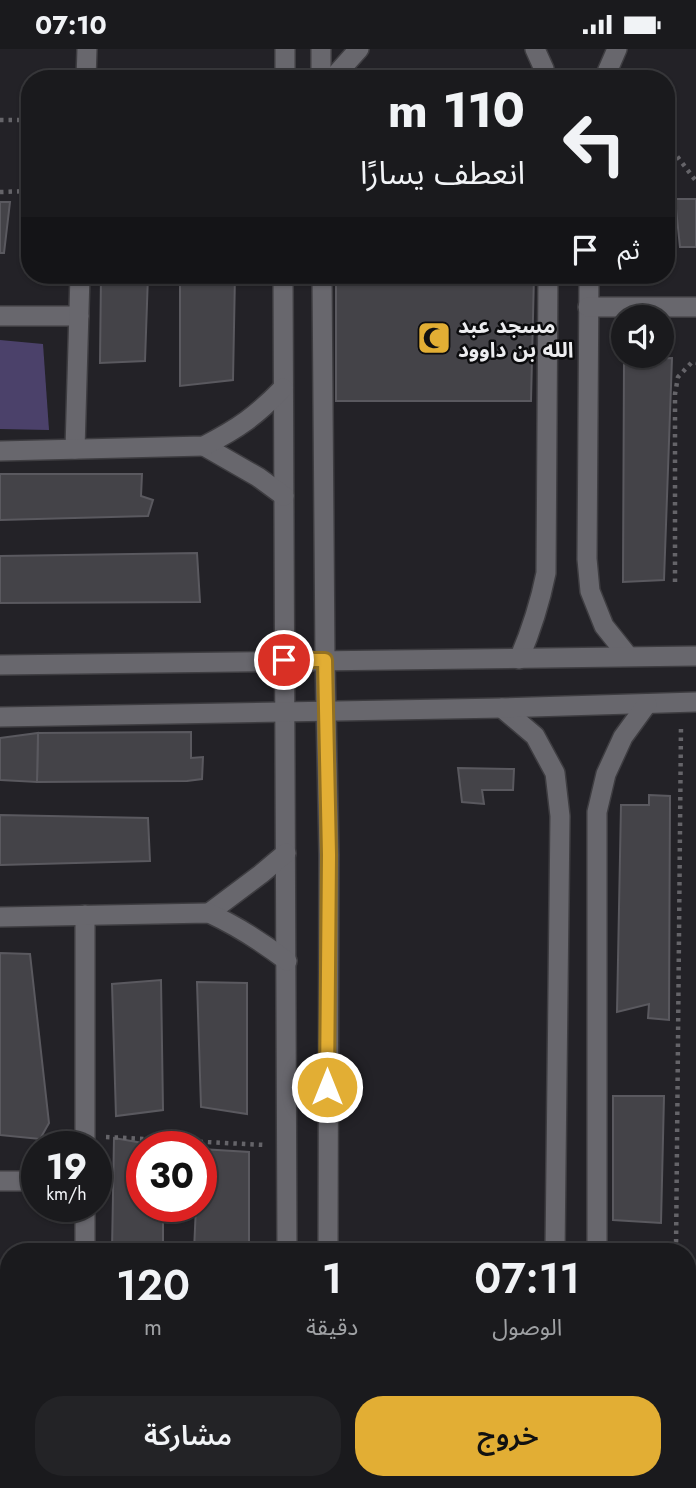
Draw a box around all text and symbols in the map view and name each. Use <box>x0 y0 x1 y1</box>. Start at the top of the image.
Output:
text: 07:10 <box>35 6 107 44</box>
text: 110 m <box>388 75 525 145</box>
icon: left <box>549 98 640 189</box>
text: انعطف يسارًا <box>360 150 525 196</box>
icon: arrive <box>566 231 604 269</box>
text: ثم <box>618 231 640 269</box>
map controls <box>611 305 674 368</box>
button: sound <box>611 305 674 368</box>
place label: مسجد عبد الله بن داوود <box>458 311 573 365</box>
mosque icon: مسجد عبد الله بن داوود <box>415 319 453 357</box>
pin <box>254 630 314 690</box>
icon: arrive <box>265 641 303 679</box>
position arrow <box>290 1050 364 1124</box>
speed limit sign: 30 <box>126 1131 217 1222</box>
text: 19 <box>46 1142 87 1192</box>
text: km/h <box>46 1181 87 1207</box>
text: 1 <box>322 1248 342 1309</box>
text: 07:11 <box>474 1248 580 1309</box>
text: 120 <box>116 1255 190 1316</box>
text: m <box>144 1310 162 1344</box>
text: دقيقة <box>306 1310 358 1344</box>
text: الوصول <box>492 1310 562 1344</box>
button: مشاركة <box>35 1396 341 1476</box>
button: خروج <box>355 1396 661 1476</box>

